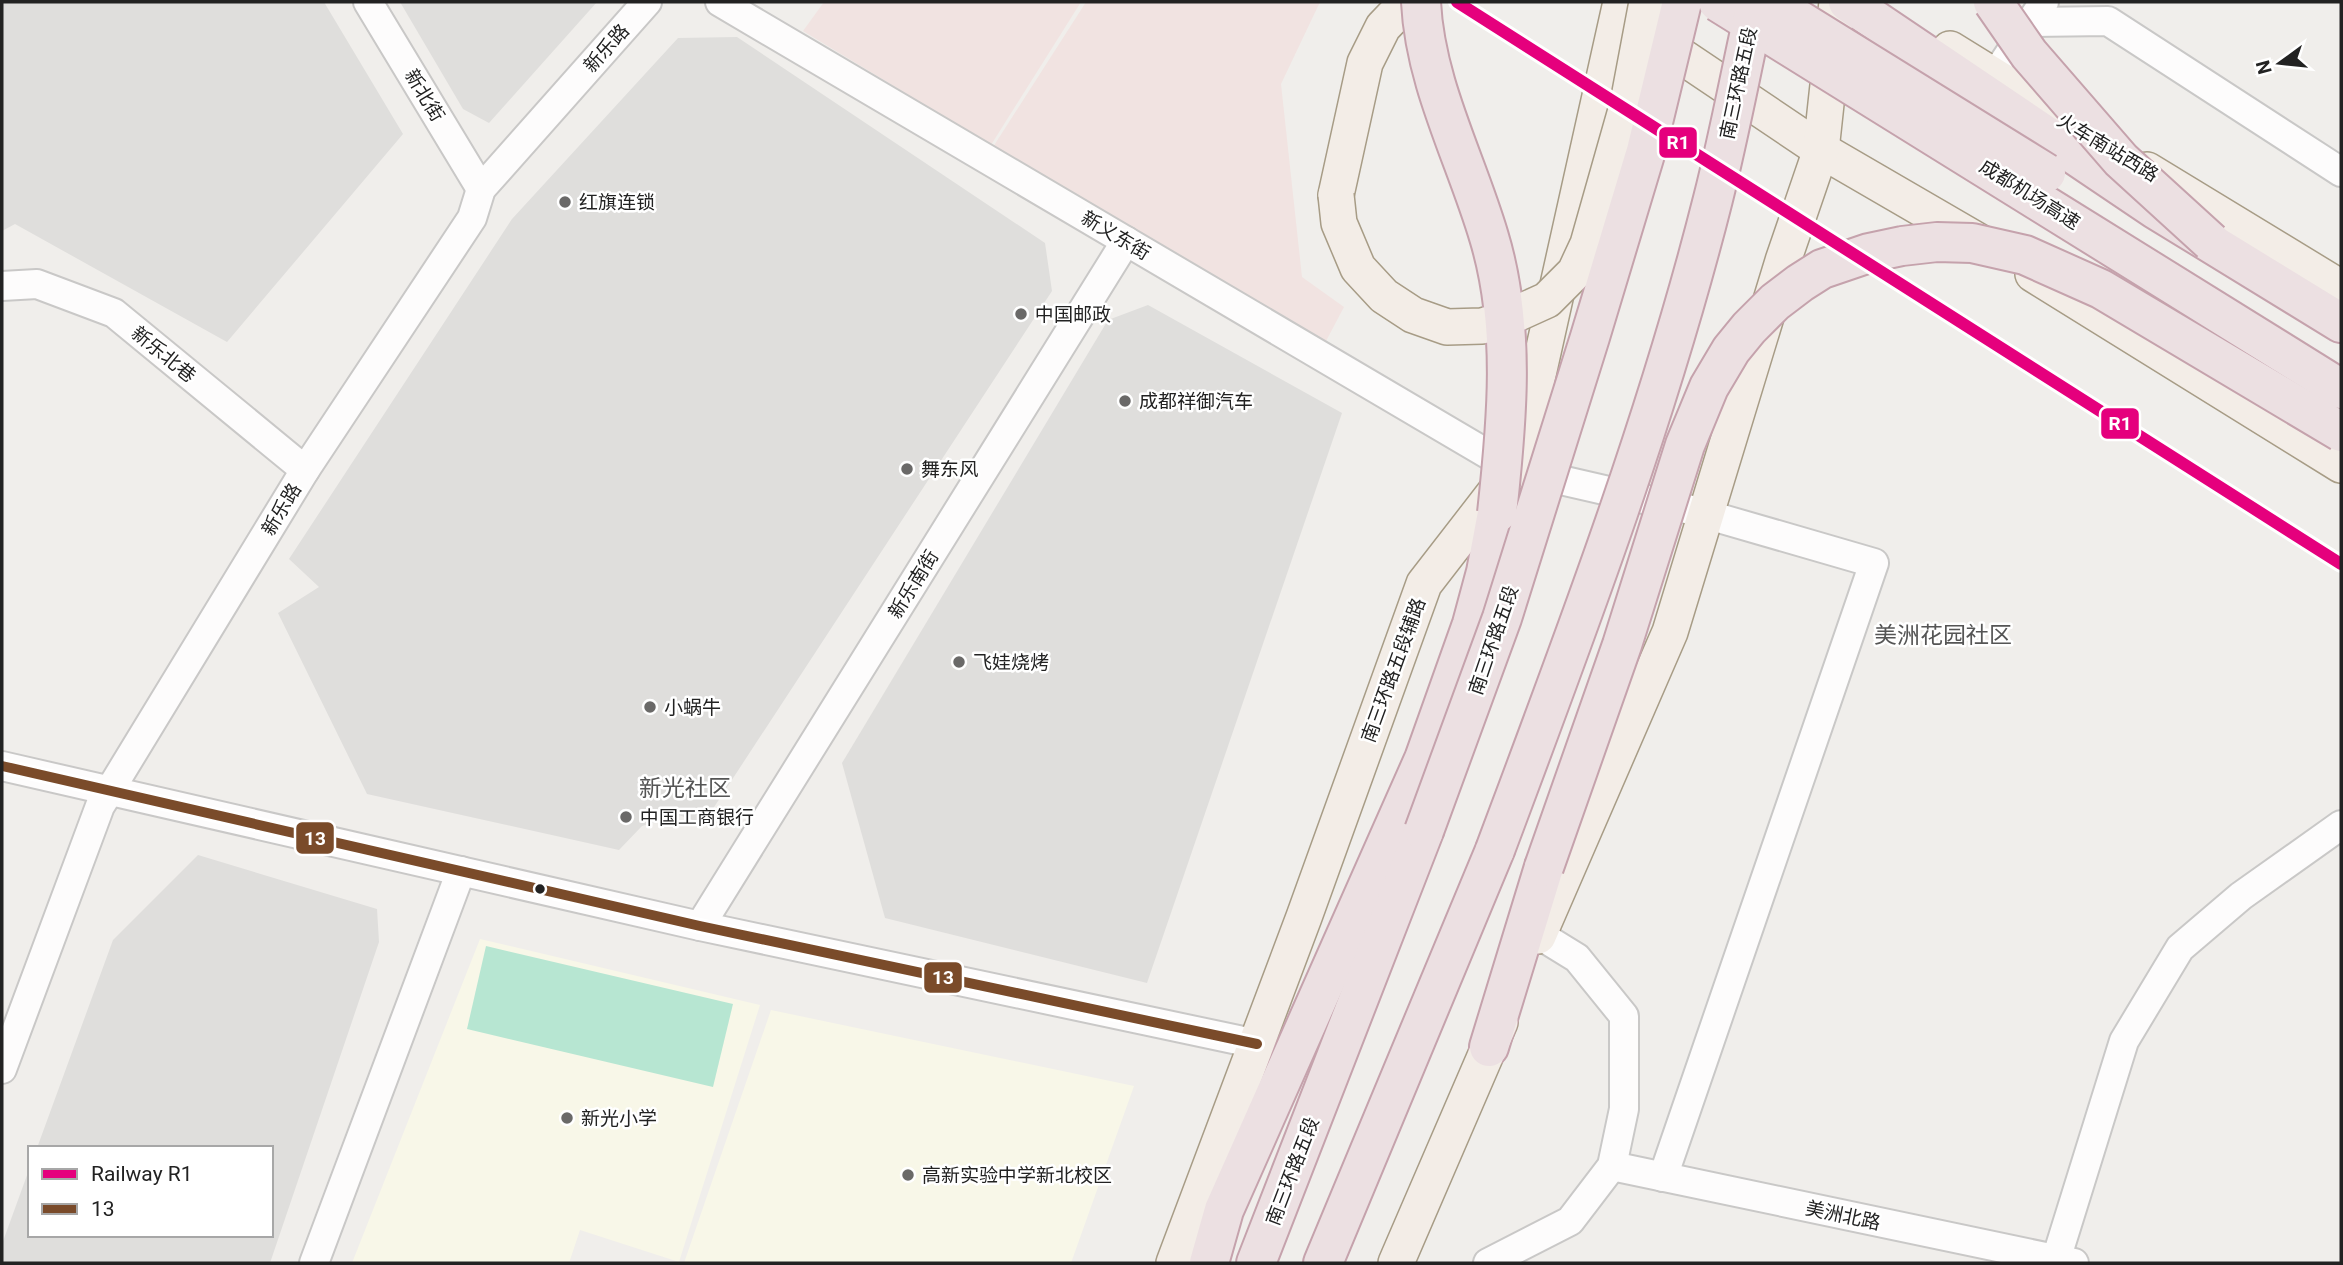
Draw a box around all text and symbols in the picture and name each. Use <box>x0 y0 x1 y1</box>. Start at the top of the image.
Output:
street label: 新乐路 <box>579 19 634 77</box>
street label: 南三环路五段 <box>1715 25 1762 141</box>
north arrow <box>2245 28 2315 98</box>
text: N <box>2251 58 2277 77</box>
street label: 新北街 <box>400 65 449 126</box>
street label: 火车南站西路 <box>2053 108 2163 187</box>
line badge: R1 <box>1658 126 1698 159</box>
text: R1 <box>1666 131 1690 154</box>
street label: 成都机场高速 <box>1975 154 2084 234</box>
place label: 红旗连锁 <box>579 191 655 214</box>
marker: 红旗连锁 <box>557 194 573 210</box>
street label: 新义东街 <box>1077 206 1154 265</box>
place label: 中国邮政 <box>1035 303 1111 326</box>
marker: 中国邮政 <box>1013 306 1029 322</box>
street label: 新乐北巷 <box>127 322 200 387</box>
place label: 成都祥御汽车 <box>1139 390 1253 413</box>
marker: 成都祥御汽车 <box>1117 393 1133 409</box>
line badge: R1 <box>2100 407 2140 440</box>
text: R1 <box>2108 412 2132 435</box>
place label: 舞东风 <box>921 458 978 481</box>
marker: 舞东风 <box>899 461 915 477</box>
street label: 新乐路 <box>257 479 306 540</box>
street label: 新乐南街 <box>884 546 943 623</box>
street label: 南三环路五段 <box>1464 583 1523 698</box>
street label: 南三环路五段辅路 <box>1357 595 1430 746</box>
district label: 美洲花园社区 <box>1874 622 2012 649</box>
place label: 飞娃烧烤 <box>973 651 1049 674</box>
marker: 飞娃烧烤 <box>951 654 967 670</box>
place label: 小蜗牛 <box>664 696 721 719</box>
marker: 小蜗牛 <box>642 699 658 715</box>
district label: 新光社区 <box>639 775 731 802</box>
place label: 中国工商银行 <box>640 806 754 829</box>
marker: 中国工商银行 <box>618 809 634 825</box>
line badge: 13 <box>295 821 335 855</box>
text: 13 <box>304 827 326 850</box>
unlabelled marker <box>533 882 547 896</box>
line badge: 13 <box>923 961 963 994</box>
text: 13 <box>932 966 954 989</box>
place label: 新光小学 <box>581 1107 657 1130</box>
marker: 新光小学 <box>559 1110 575 1126</box>
street label: 南三环路五段 <box>1261 1114 1324 1229</box>
legend <box>28 1146 273 1237</box>
text: Railway R1 <box>91 1162 193 1186</box>
place label: 高新实验中学新北校区 <box>922 1164 1112 1187</box>
marker: 高新实验中学新北校区 <box>900 1167 916 1183</box>
street label: 美洲北路 <box>1803 1196 1882 1235</box>
text: 13 <box>91 1197 115 1221</box>

